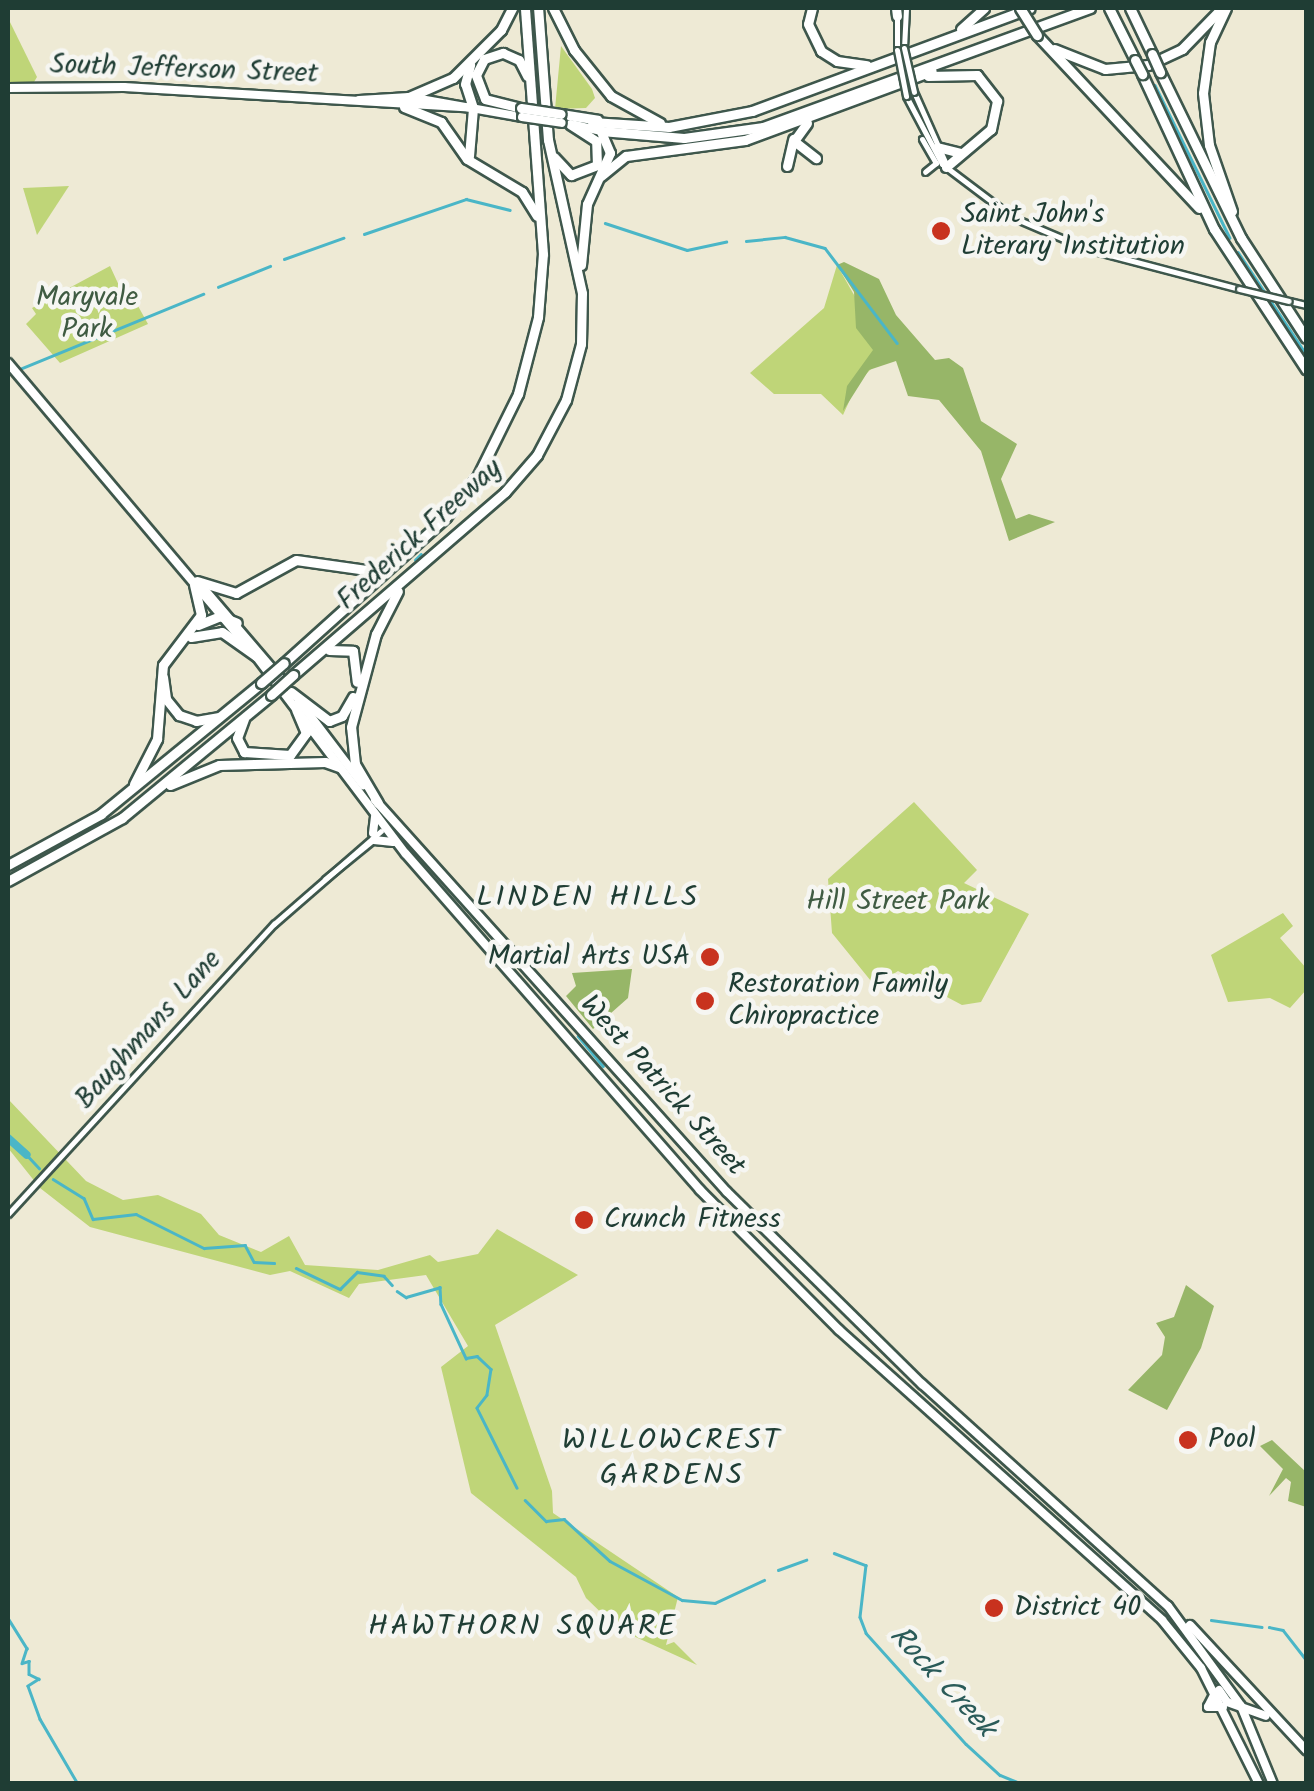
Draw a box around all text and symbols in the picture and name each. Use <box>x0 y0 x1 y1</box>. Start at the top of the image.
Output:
street label: South Jefferson Street <box>49 49 319 91</box>
place label: Saint John's Literary Institution <box>961 198 1185 264</box>
marker: Saint John's Literary Institution <box>930 220 952 242</box>
park label: Maryvale Park <box>36 281 138 347</box>
street label: Frederick Freeway <box>331 452 509 618</box>
district label: LINDEN HILLS <box>476 880 700 916</box>
park label: Hill Street Park <box>806 885 990 919</box>
place label: Martial Arts USA <box>488 940 690 974</box>
street label: Baughmans Lane <box>69 944 229 1116</box>
marker: Martial Arts USA <box>699 946 721 968</box>
place label: Restoration Family Chiropractice <box>728 968 948 1034</box>
marker: Restoration Family Chiropractice <box>692 988 718 1014</box>
street label: West Patrick Street <box>572 989 752 1183</box>
place label: Crunch Fitness <box>604 1203 781 1237</box>
marker: Crunch Fitness <box>573 1209 595 1231</box>
district label: WILLOWCREST GARDENS <box>562 1423 782 1494</box>
place label: Pool <box>1208 1423 1255 1457</box>
marker: Pool <box>1177 1429 1199 1451</box>
place label: District 40 <box>1014 1591 1141 1625</box>
marker: District 40 <box>983 1597 1005 1619</box>
district label: HAWTHORN SQUARE <box>368 1609 678 1645</box>
water label: Rock Creek <box>881 1619 1003 1745</box>

